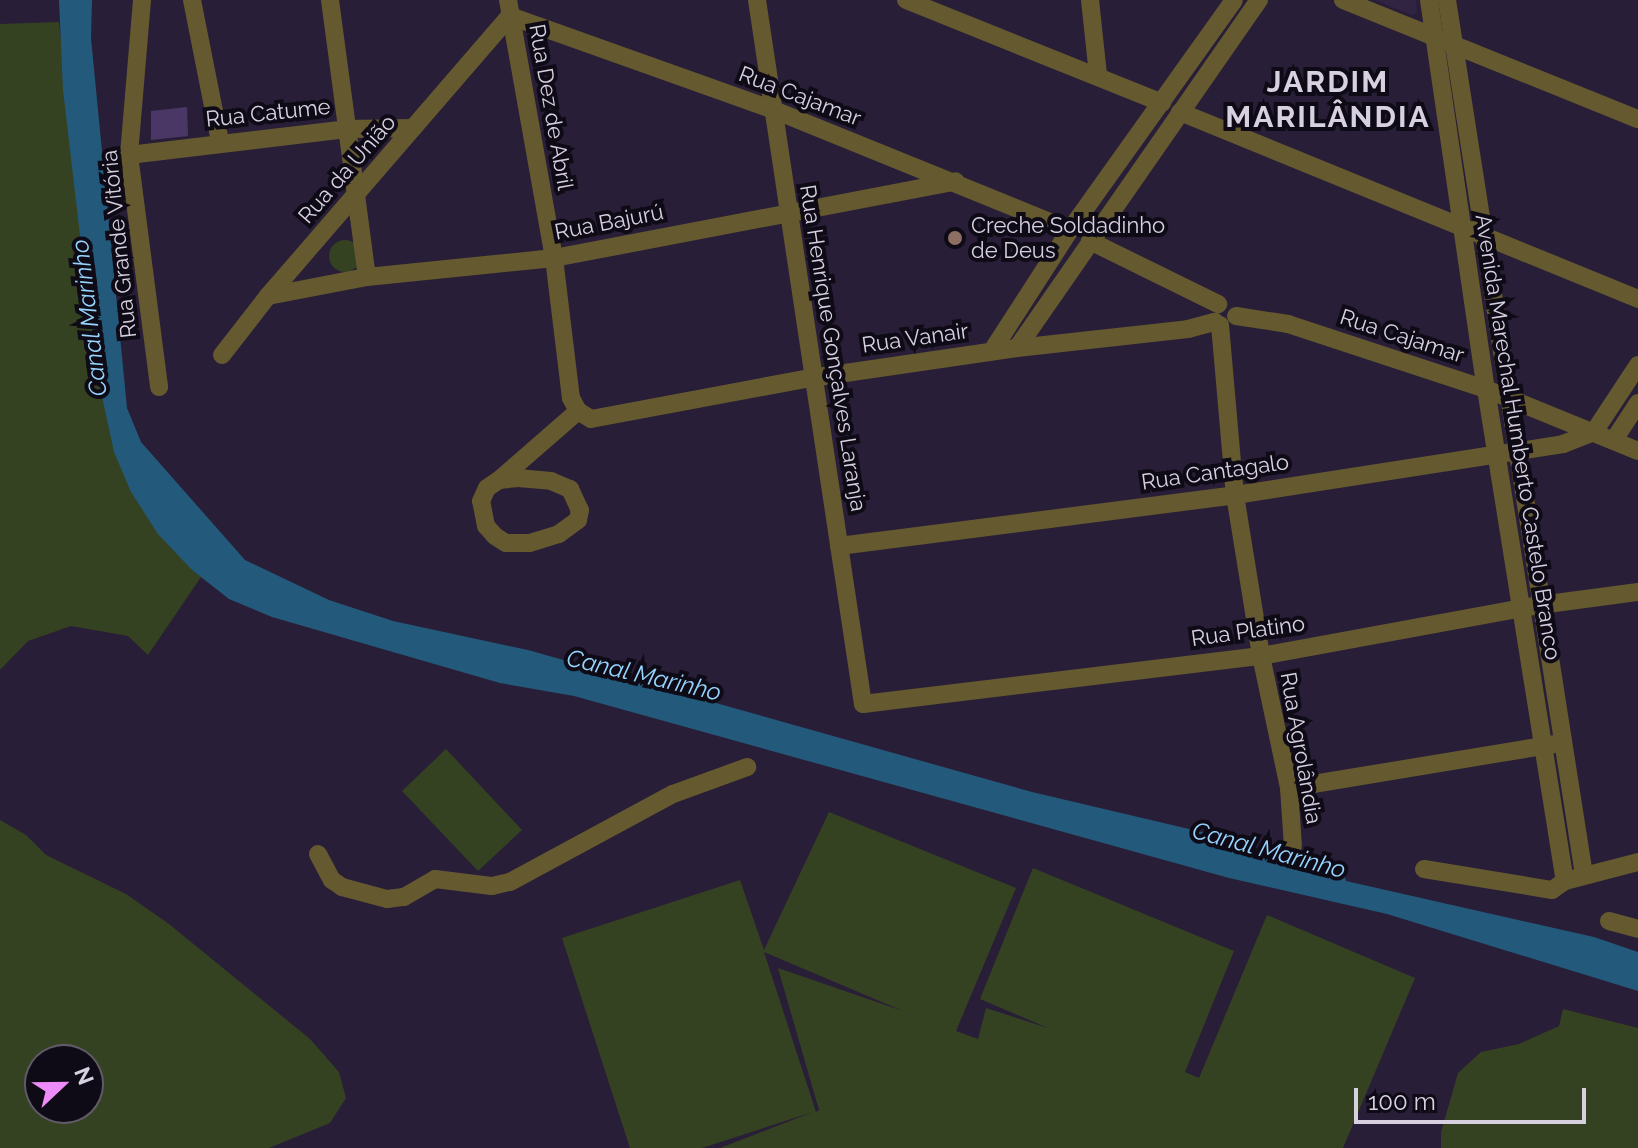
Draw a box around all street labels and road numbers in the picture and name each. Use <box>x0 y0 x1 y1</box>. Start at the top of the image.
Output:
street label: Rua Dez de Abril <box>523 22 579 192</box>
street label: Rua Cajamar <box>735 61 865 131</box>
street label: Rua Catume <box>204 93 332 133</box>
street label: Rua da União <box>293 109 401 229</box>
street label: Rua Grande Vitória <box>96 148 142 340</box>
street label: Rua Henrique Gonçalves Laranja <box>794 183 872 513</box>
street label: Rua Bajurú <box>552 199 666 245</box>
street label: Avenida Marechal Humberto Castelo Branco <box>1470 212 1566 662</box>
street label: Rua Cajamar <box>1337 304 1467 368</box>
street label: Rua Vanair <box>860 317 970 359</box>
street label: Rua Cantagalo <box>1140 449 1290 495</box>
street label: Rua Platino <box>1189 610 1307 652</box>
street label: Rua Agrolândia <box>1275 670 1327 826</box>

